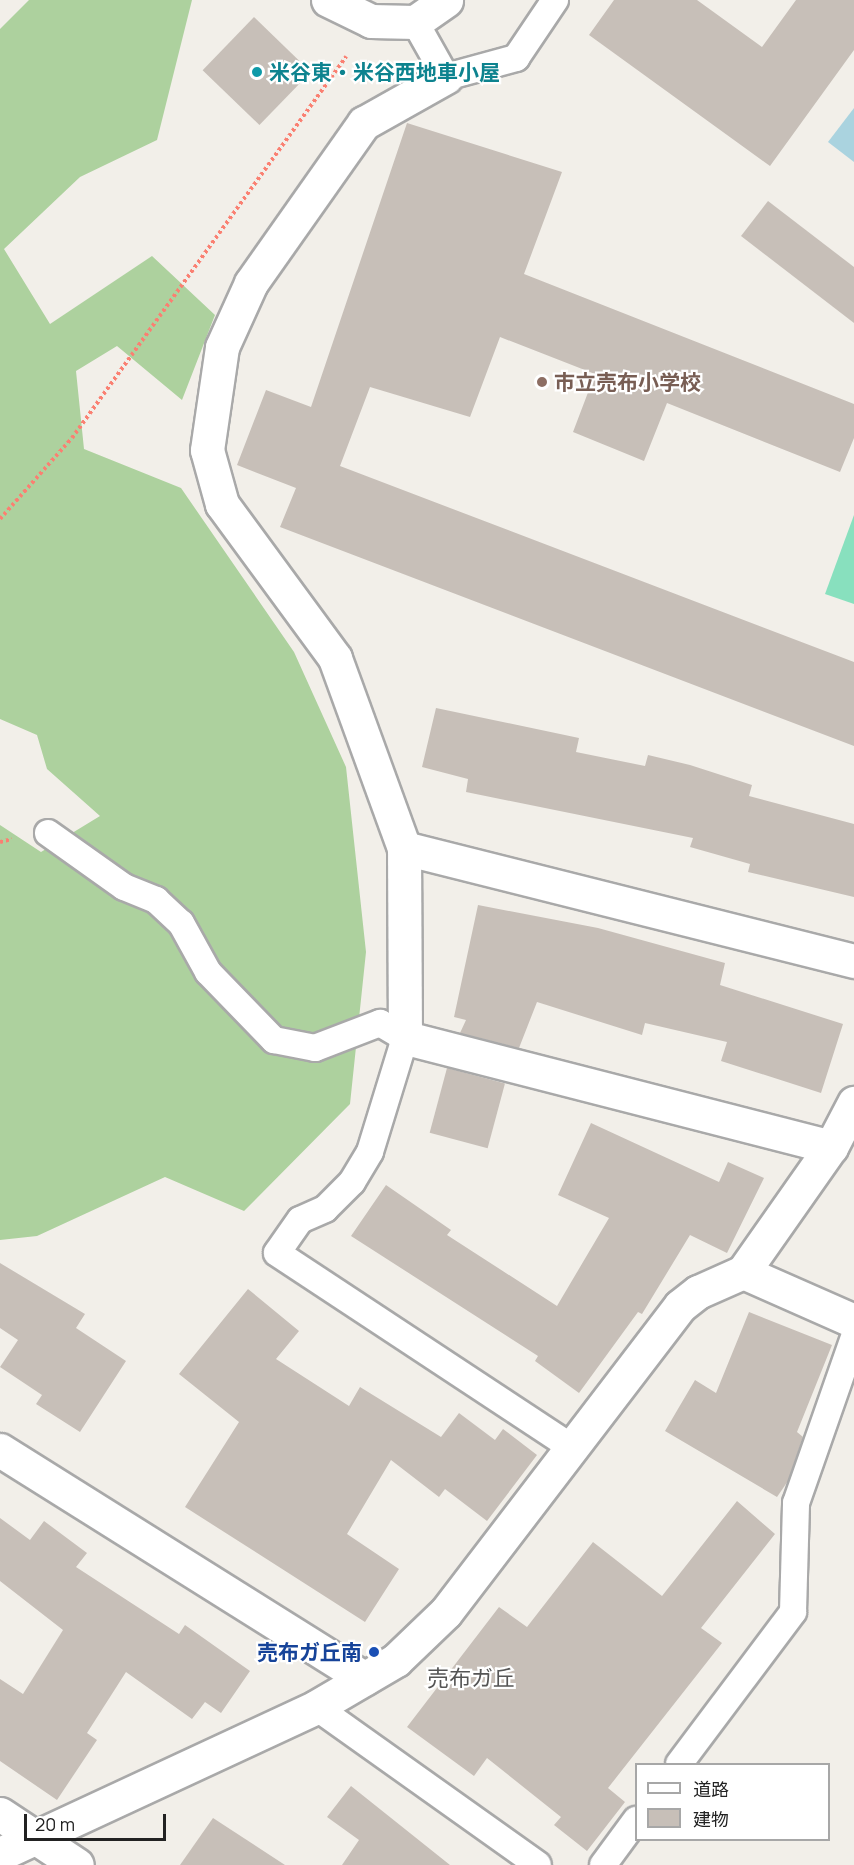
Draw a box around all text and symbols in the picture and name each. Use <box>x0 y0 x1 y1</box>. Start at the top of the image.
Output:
place label: 米谷東・米谷西地車小屋 <box>269 59 500 85</box>
marker: 米谷東・米谷西地車小屋 <box>250 65 264 79</box>
place label: 市立売布小学校 <box>554 369 701 395</box>
marker: 市立売布小学校 <box>535 375 549 389</box>
place label: 売布ガ丘南 <box>257 1639 362 1665</box>
marker: 売布ガ丘南 <box>367 1645 381 1659</box>
district label: 売布ガ丘 <box>427 1666 515 1692</box>
legend <box>635 1763 830 1841</box>
text: 道路 <box>693 1777 729 1801</box>
scale bar <box>27 1802 170 1840</box>
text: 建物 <box>693 1807 729 1831</box>
text: 20 m <box>35 1812 75 1836</box>

